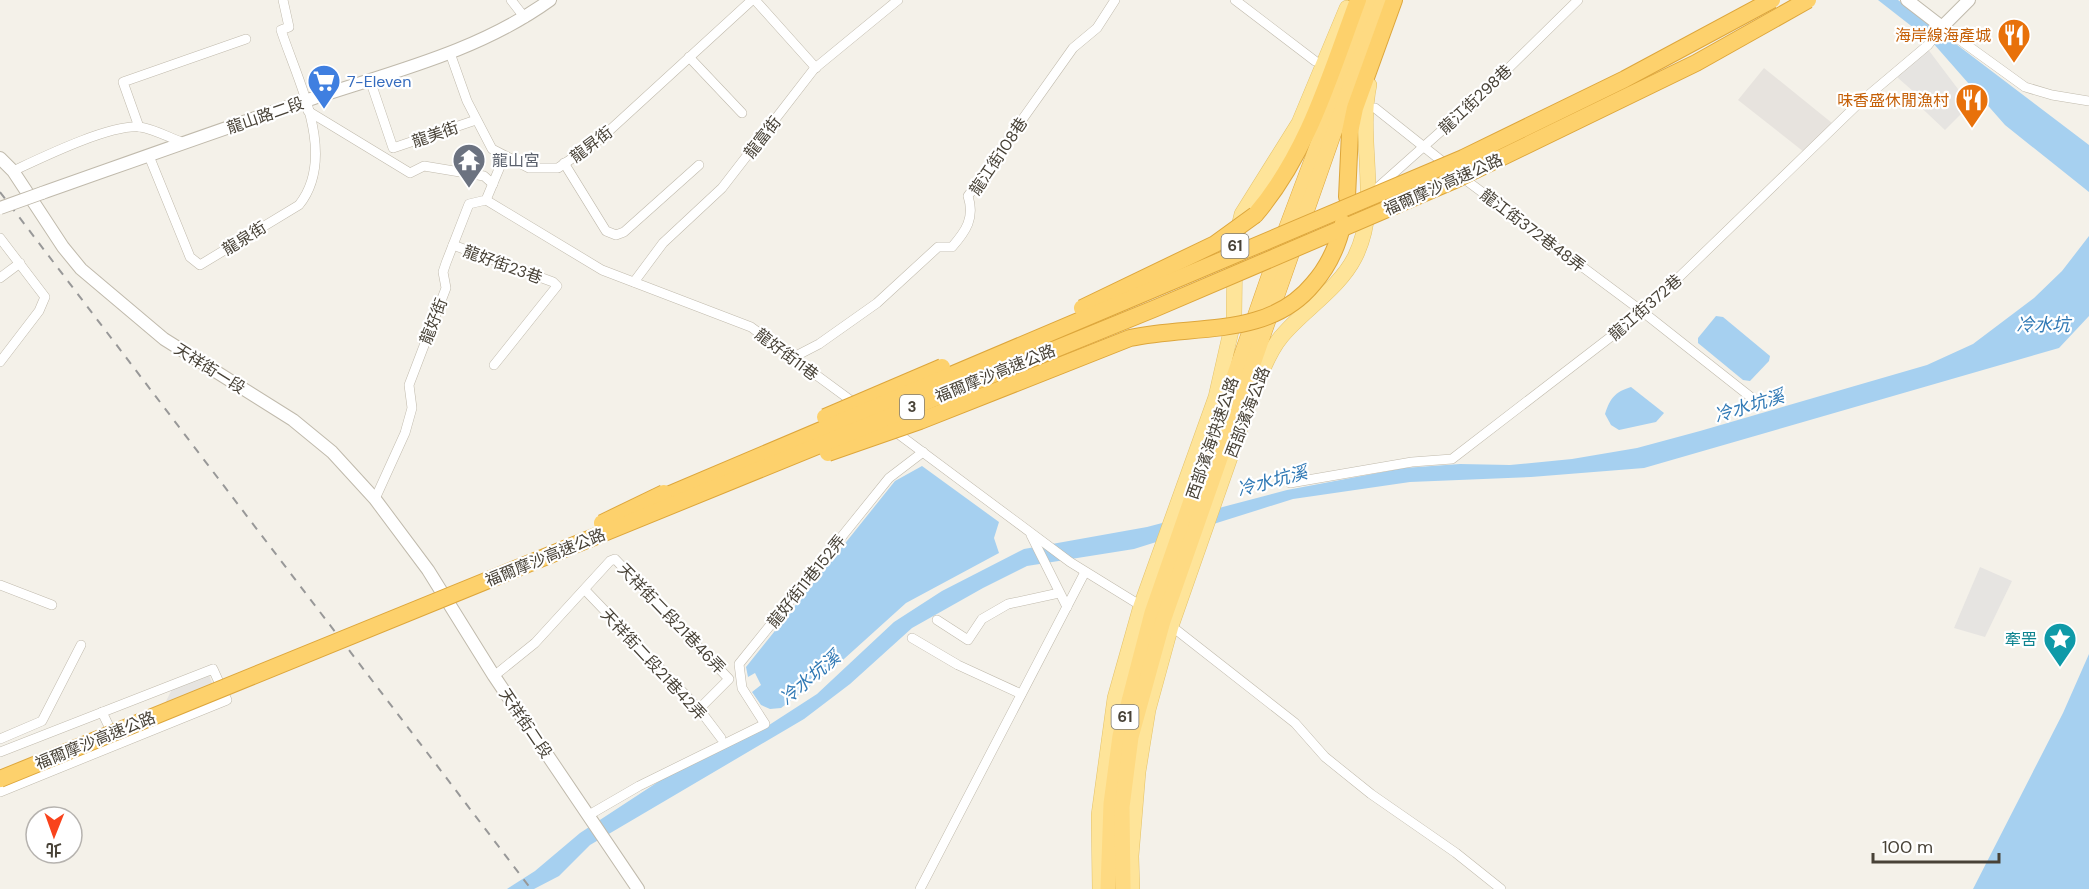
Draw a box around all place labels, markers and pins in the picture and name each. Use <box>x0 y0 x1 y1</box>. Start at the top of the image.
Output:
restaurant icon: 海岸線海產城 <box>1996 17 2032 64</box>
place label: 海岸線海產城 <box>1895 25 1991 46</box>
supermarket icon: 7-Eleven <box>306 63 342 110</box>
place label: 7-Eleven <box>347 71 411 92</box>
restaurant icon: 味香盛休閒漁村 <box>1954 82 1990 129</box>
place label: 味香盛休閒漁村 <box>1837 90 1949 111</box>
temple icon: 龍山宮 <box>451 142 487 189</box>
place label: 龍山宮 <box>492 150 540 171</box>
place icon: 牽罟 <box>2042 621 2078 668</box>
place label: 牽罟 <box>2005 629 2037 650</box>

